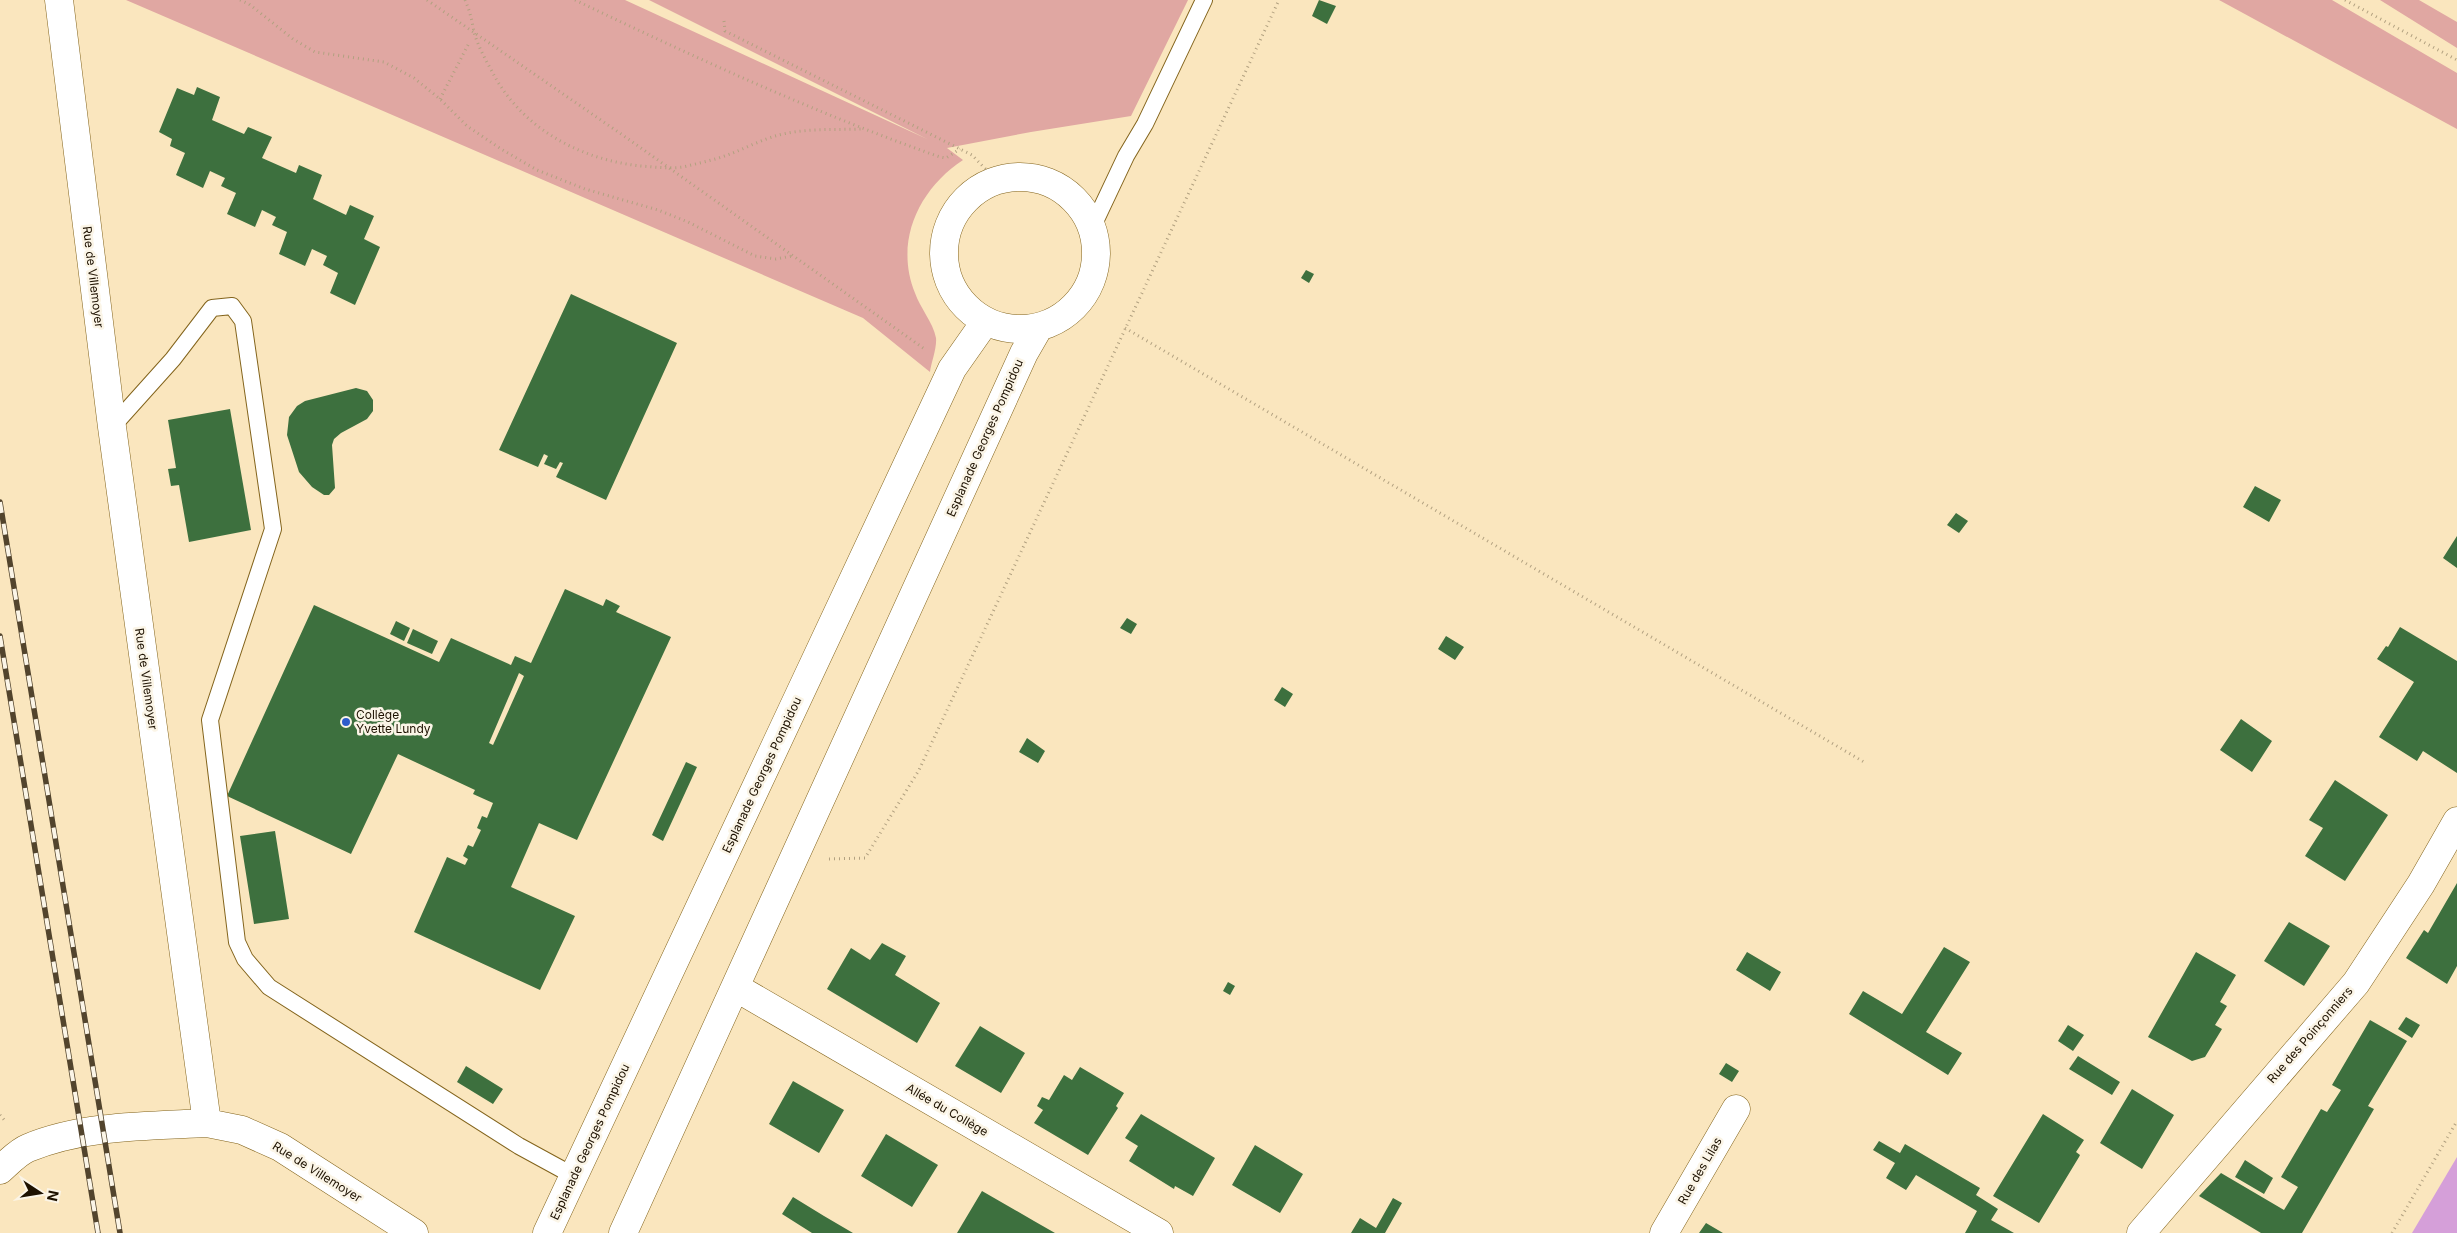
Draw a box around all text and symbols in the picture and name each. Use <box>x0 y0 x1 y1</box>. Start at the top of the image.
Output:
street label: Rue de Villemoyer <box>80 225 107 329</box>
street label: Esplanade Georges Pompidou <box>943 357 1026 519</box>
street label: Rue de Villemoyer <box>132 627 161 731</box>
street label: Esplanade Georges Pompidou <box>719 694 804 855</box>
place label: Collège Yvette Lundy <box>356 707 431 736</box>
marker: Collège Yvette Lundy <box>340 716 352 728</box>
street label: Rue des Poinçonniers <box>2264 983 2356 1086</box>
street label: Esplanade Georges Pompidou <box>547 1061 632 1222</box>
street label: Allée du Collège <box>903 1080 991 1139</box>
street label: Rue des Lilas <box>1674 1135 1725 1207</box>
street label: Rue de Villemoyer <box>270 1138 365 1205</box>
north arrow <box>15 1168 65 1218</box>
text: N <box>44 1189 63 1203</box>

